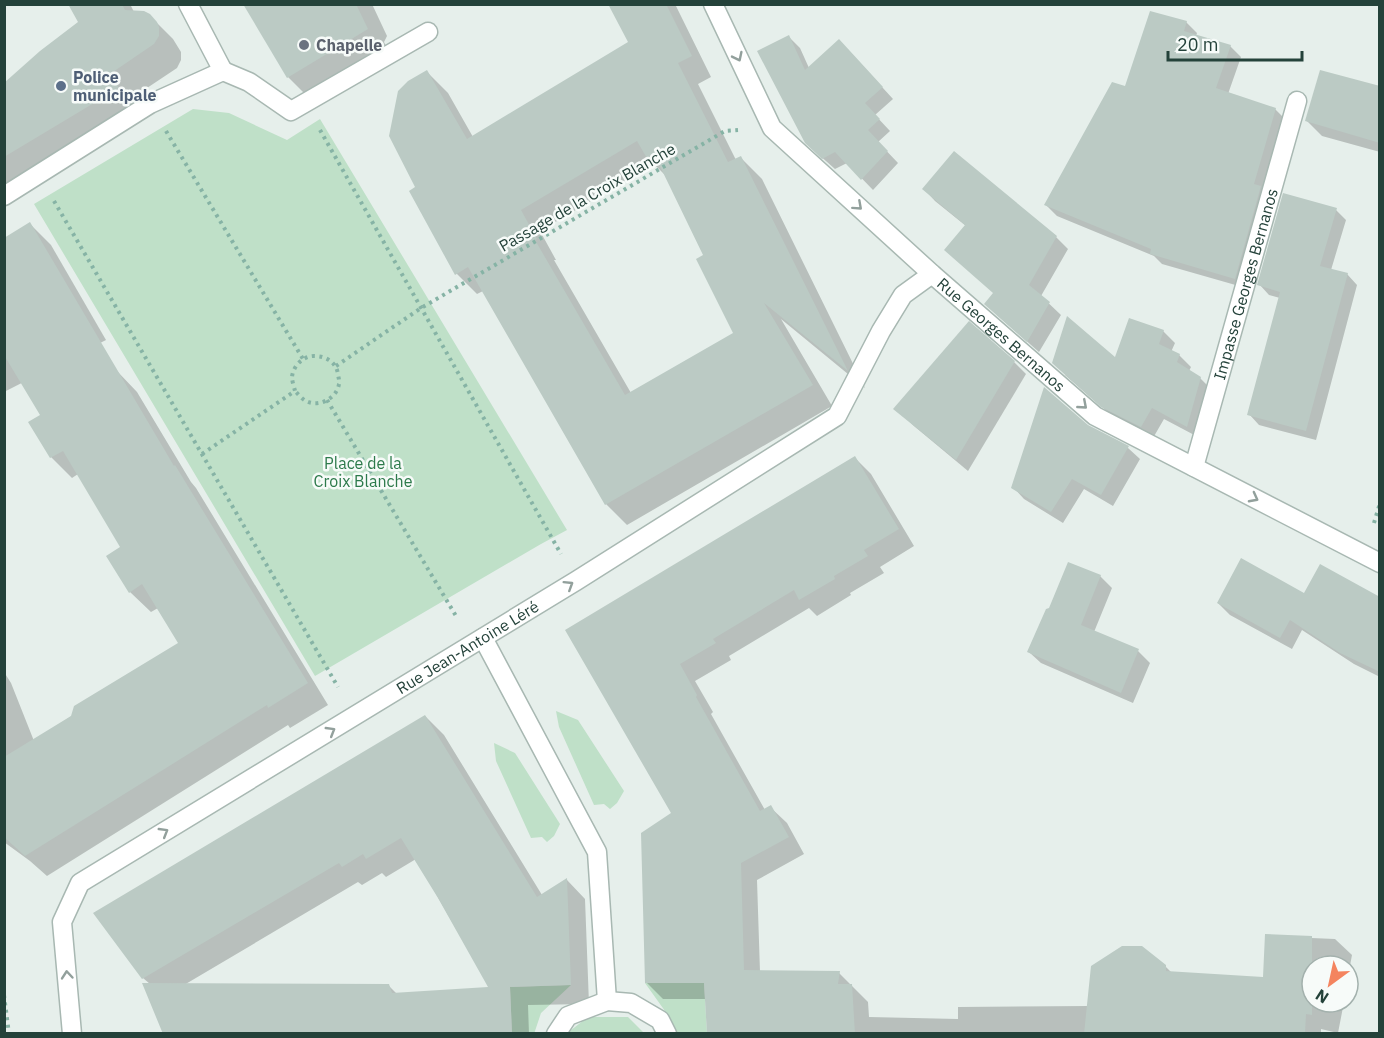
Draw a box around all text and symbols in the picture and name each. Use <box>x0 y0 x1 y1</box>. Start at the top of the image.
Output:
scale bar <box>1168 24 1302 62</box>
text: 20 m <box>1177 33 1219 56</box>
place label: Chapelle <box>316 35 382 55</box>
marker: Chapelle <box>297 38 311 52</box>
one-way arrow <box>731 51 742 62</box>
place label: Police municipale <box>73 67 156 105</box>
marker: Police municipale <box>54 79 68 93</box>
street label: Passage de la Croix Blanche <box>495 138 679 256</box>
street label: Impasse Georges Bernanos <box>1209 186 1282 382</box>
one-way arrow <box>851 199 862 210</box>
street label: Rue Georges Bernanos <box>933 273 1070 396</box>
one-way arrow <box>1076 398 1087 409</box>
park label: Place de la Croix Blanche <box>314 453 413 491</box>
one-way arrow <box>1248 491 1258 502</box>
one-way arrow <box>563 581 573 593</box>
street label: Rue Jean-Antoine Léré <box>392 596 543 698</box>
one-way arrow <box>325 726 335 738</box>
one-way arrow <box>158 828 168 840</box>
north arrow <box>1300 954 1360 1014</box>
one-way arrow <box>60 971 73 980</box>
text: N <box>1312 985 1332 1008</box>

